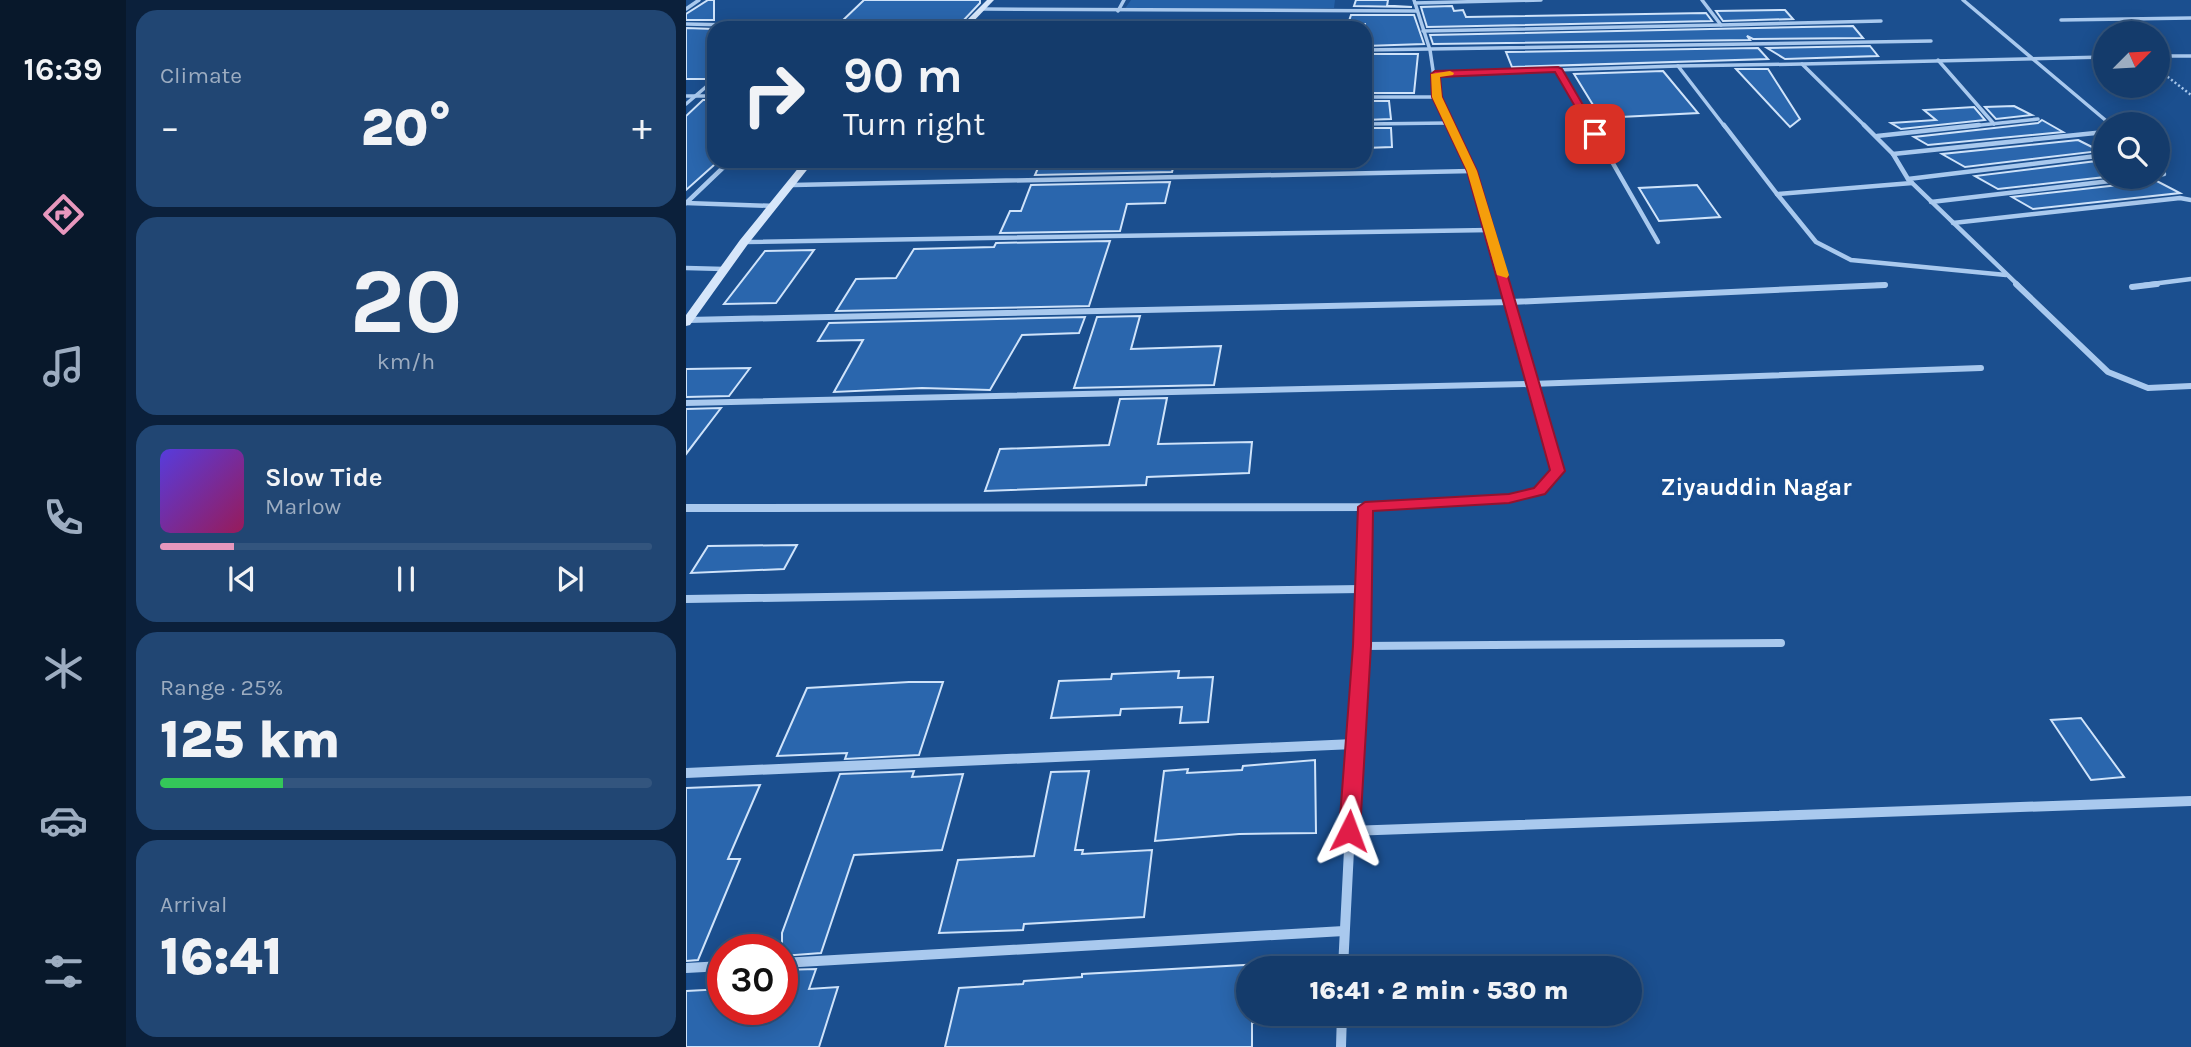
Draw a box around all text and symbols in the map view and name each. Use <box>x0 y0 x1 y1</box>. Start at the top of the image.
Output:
north arrow <box>2093 21 2170 98</box>
map controls <box>2093 21 2170 189</box>
text: 90 m <box>843 47 963 104</box>
icon: right <box>728 49 819 140</box>
text: 16:39 <box>24 51 102 88</box>
text: Climate <box>160 62 242 89</box>
text: 20° <box>361 97 451 158</box>
pin <box>1565 104 1625 164</box>
text: − <box>160 105 180 150</box>
text: + <box>632 105 652 150</box>
text: Turn right <box>843 106 985 143</box>
button: search <box>2093 112 2170 189</box>
icon: arrive <box>1576 115 1614 153</box>
icon: directions <box>39 190 88 239</box>
text: 20 <box>350 249 462 355</box>
icon: music <box>39 342 88 391</box>
text: km/h <box>377 348 435 375</box>
text: Slow Tide <box>265 462 383 493</box>
district label: Ziyauddin Nagar <box>1660 473 1852 501</box>
icon: phone <box>39 493 88 542</box>
text: Marlow <box>265 493 341 520</box>
icon: previous <box>223 560 261 598</box>
icon: pause <box>387 560 425 598</box>
icon: next <box>551 560 589 598</box>
icon: climate <box>39 644 88 693</box>
text: Range · 25% <box>160 674 283 701</box>
text: 125 km <box>160 709 340 770</box>
position arrow <box>1312 794 1386 868</box>
icon: car <box>39 796 88 845</box>
text: Arrival <box>160 891 227 918</box>
text: 16:41 <box>160 926 282 987</box>
speed limit sign: 30 <box>707 934 798 1025</box>
icon: filters <box>39 947 88 996</box>
text: 16:41 · 2 min · 530 m <box>1309 975 1569 1006</box>

